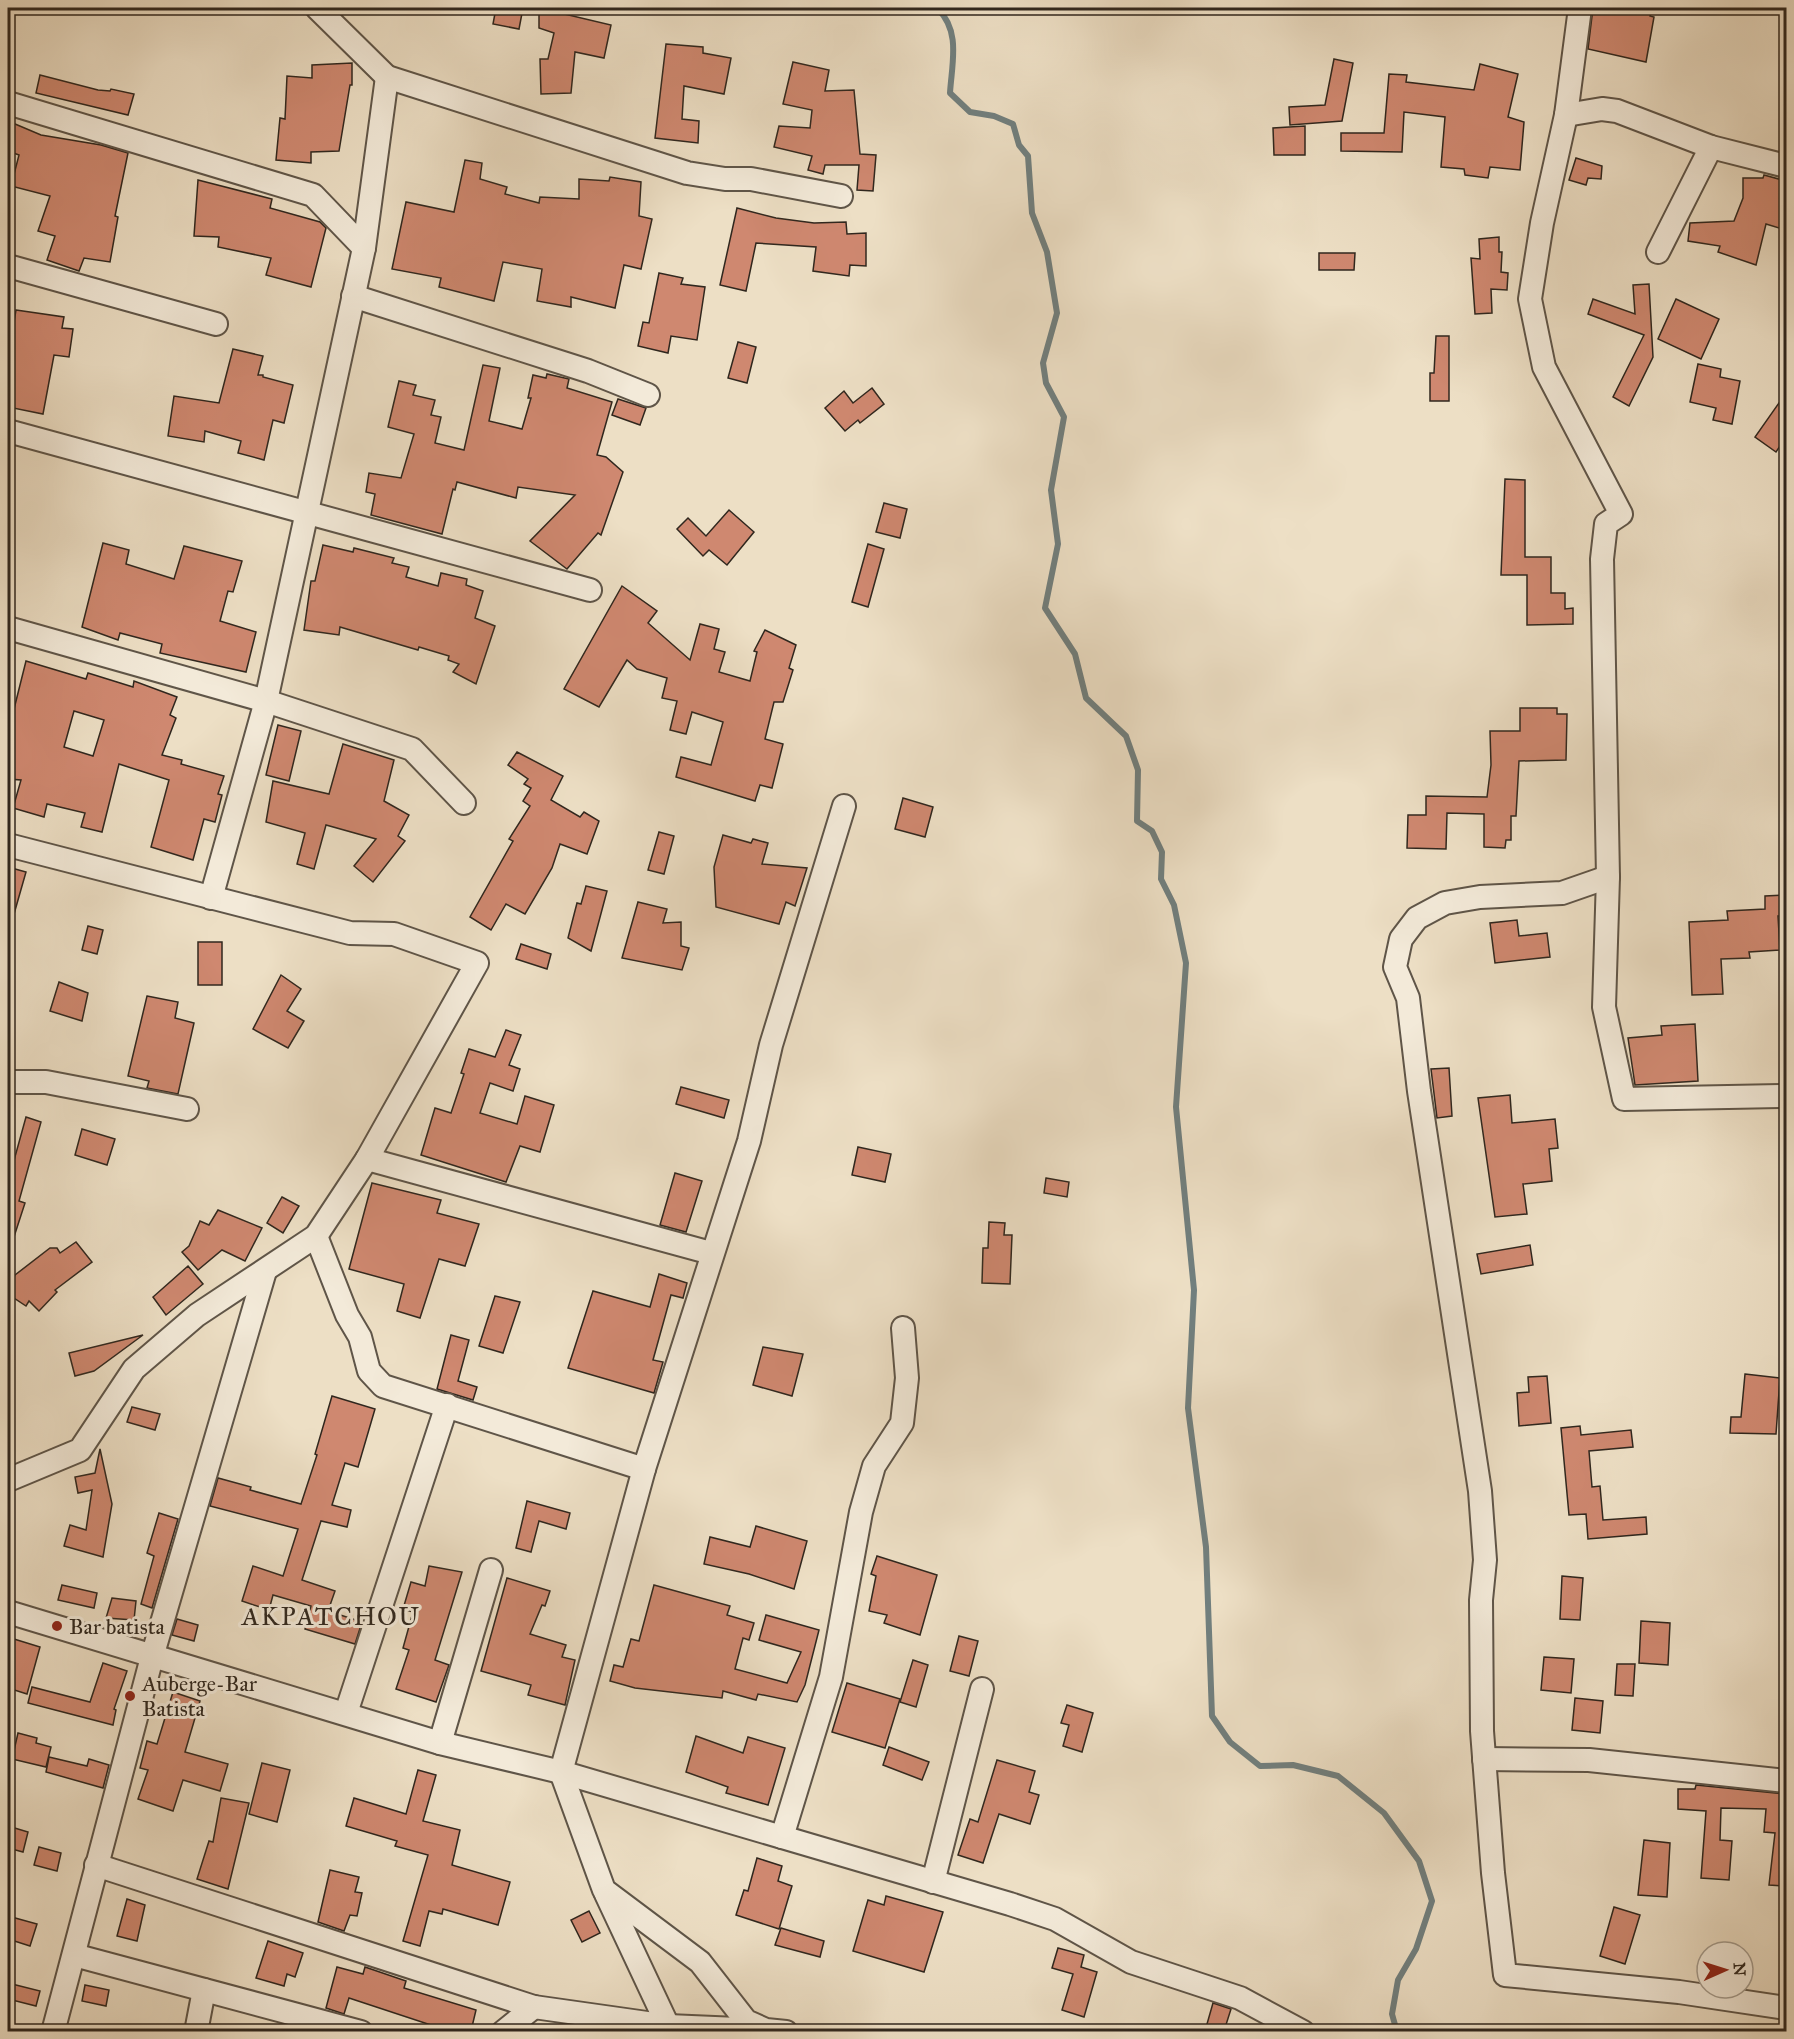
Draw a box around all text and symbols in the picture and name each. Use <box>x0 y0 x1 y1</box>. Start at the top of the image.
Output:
district label: AKPATCHOU <box>241 1600 420 1632</box>
place label: Bar batista <box>69 1613 165 1640</box>
marker: Bar batista <box>50 1619 64 1633</box>
place label: Auberge-Bar Batista <box>141 1670 258 1722</box>
marker: Auberge-Bar Batista <box>123 1689 137 1703</box>
north arrow <box>1695 1940 1755 2000</box>
text: N <box>1730 1962 1749 1977</box>

